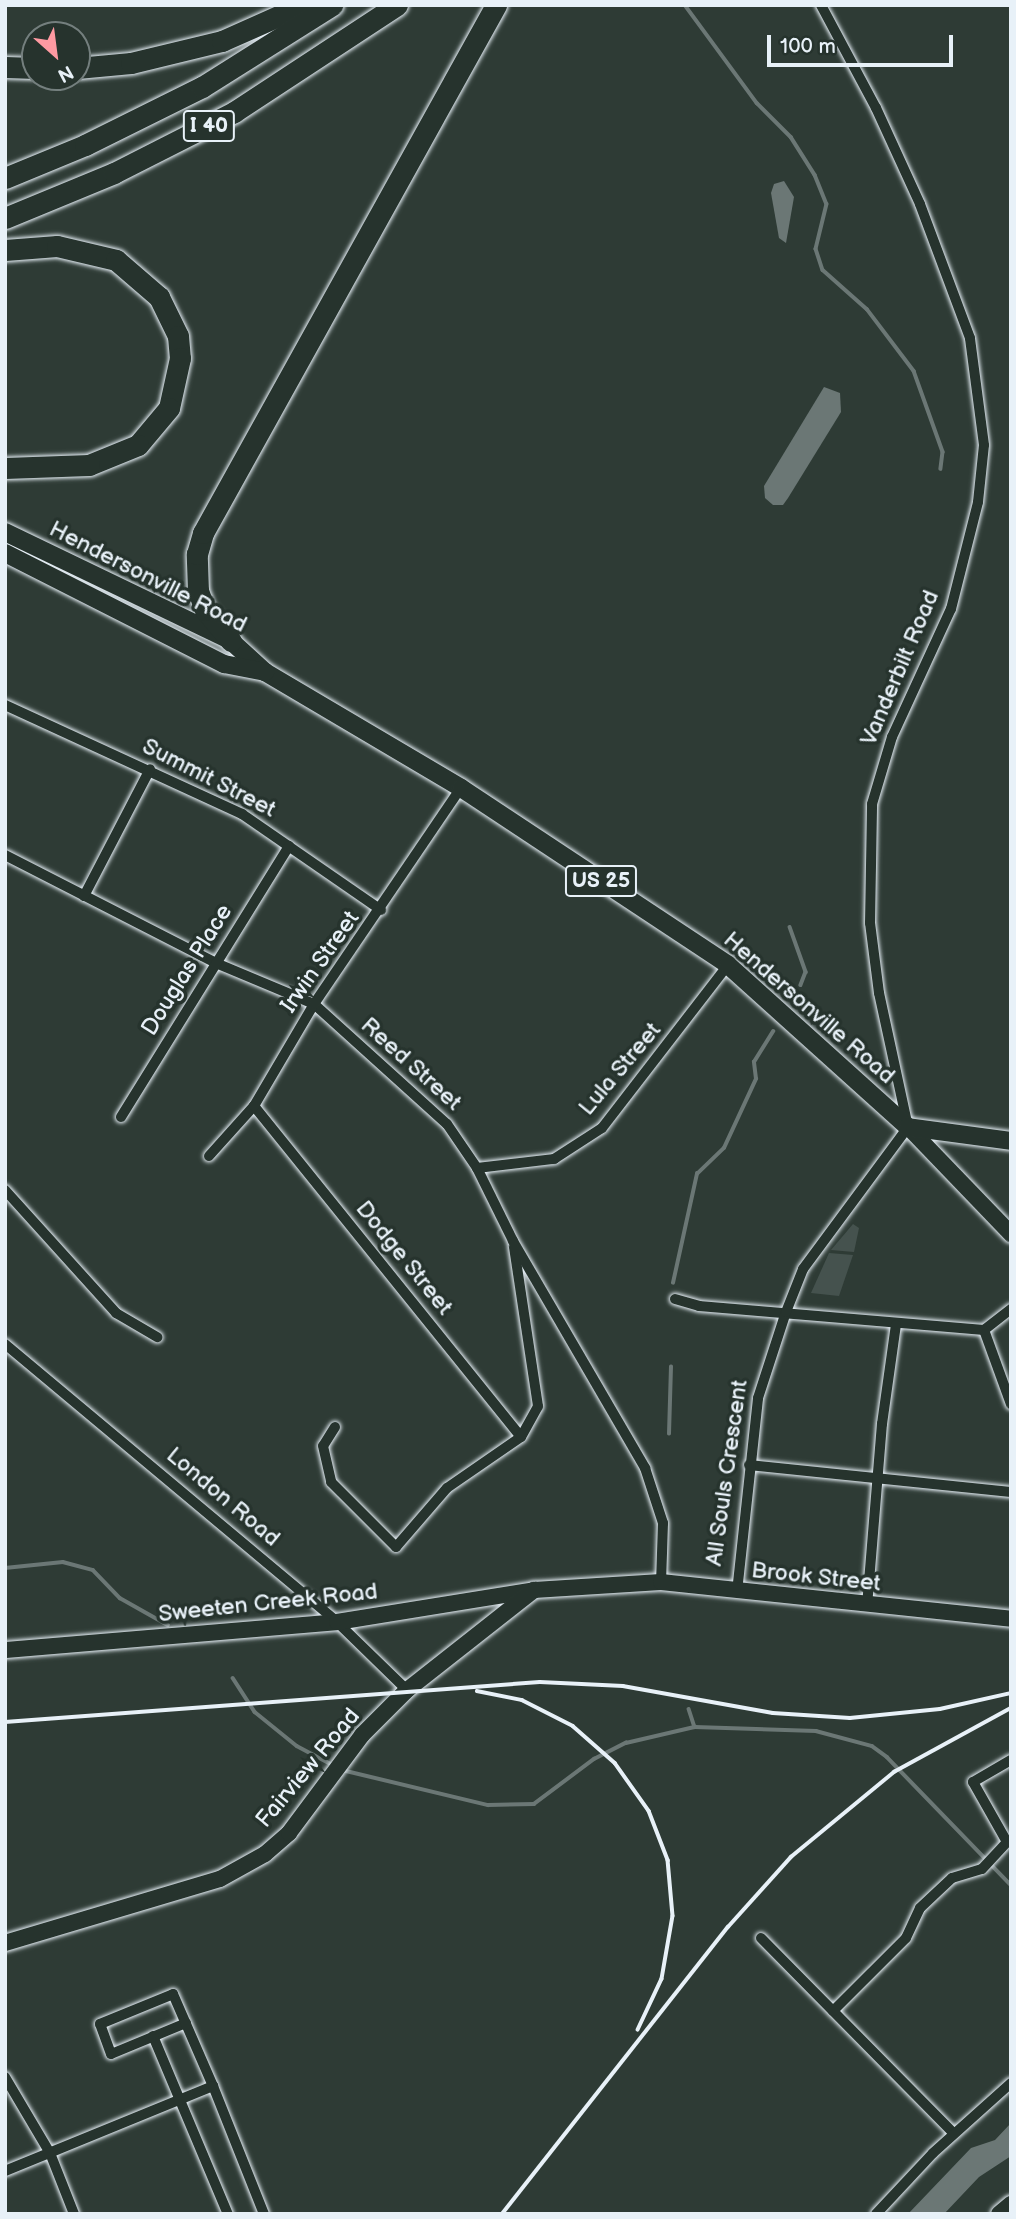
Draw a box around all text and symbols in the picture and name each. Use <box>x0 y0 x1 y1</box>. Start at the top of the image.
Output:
north arrow <box>21 21 91 91</box>
scale bar <box>771 21 956 65</box>
text: 100 m <box>780 34 836 59</box>
text: N <box>53 60 77 87</box>
road number: I 40 <box>183 108 235 144</box>
street label: Hendersonville Road <box>45 515 251 639</box>
street label: Vanderbilt Road <box>855 586 945 750</box>
street label: Summit Street <box>137 732 281 824</box>
road number: US 25 <box>564 864 638 898</box>
street label: Douglas Place <box>136 899 238 1041</box>
street label: Irwin Street <box>275 906 365 1018</box>
street label: Hendersonville Road <box>718 926 900 1090</box>
street label: Reed Street <box>355 1012 467 1116</box>
street label: Lula Street <box>573 1017 667 1121</box>
street label: Dodge Street <box>350 1195 458 1321</box>
street label: All Souls Crescent <box>700 1378 754 1568</box>
street label: London Road <box>161 1442 285 1552</box>
street label: Brook Street <box>750 1556 882 1598</box>
street label: Sweeten Creek Road <box>157 1578 379 1628</box>
street label: Fairview Road <box>250 1703 366 1833</box>

